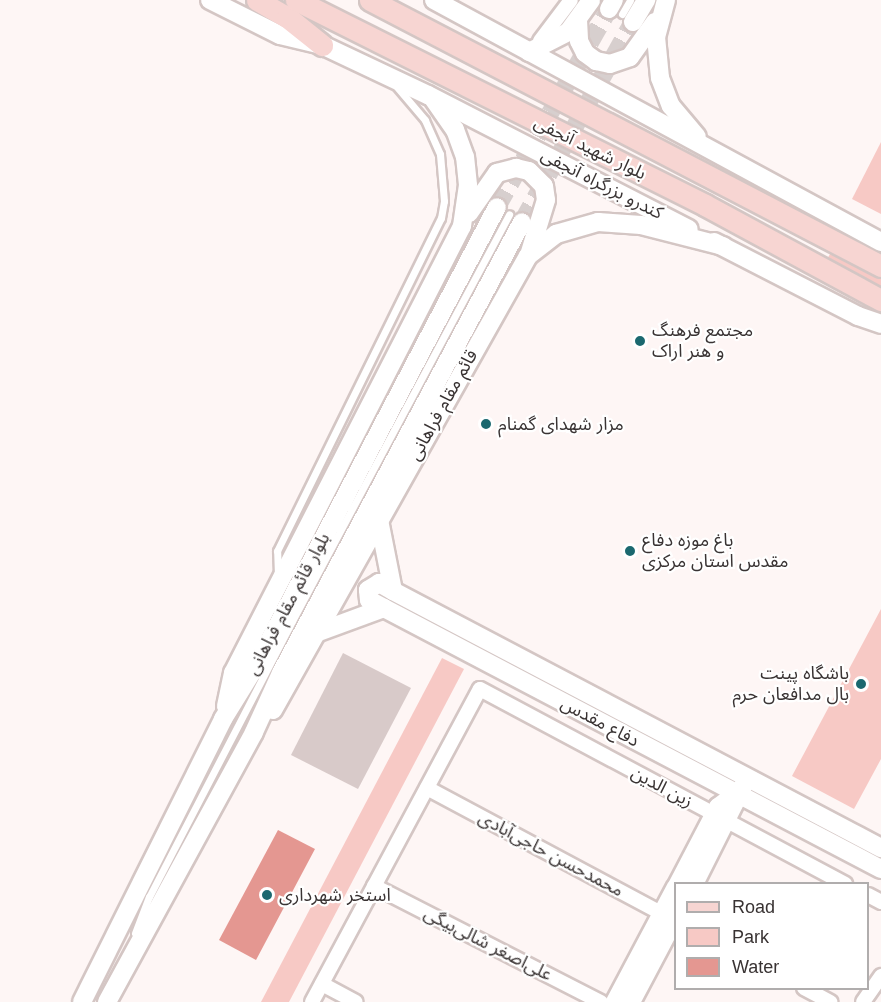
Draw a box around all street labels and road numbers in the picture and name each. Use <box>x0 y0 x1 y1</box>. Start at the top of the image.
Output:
street label: بلوار شهید آنجفی <box>531 112 649 184</box>
street label: کندرو بزرگراه آنجفی <box>537 144 667 224</box>
street label: قائم مقام فراهانی <box>404 346 482 464</box>
street label: بلوار قائم مقام فراهانی <box>241 529 335 679</box>
street label: دفاع مقدس <box>557 692 643 752</box>
street label: زین الدین <box>628 762 696 812</box>
street label: محمدحسن حاجی‌آبادی <box>475 807 627 901</box>
street label: علی‌اصغر شالی‌بیگی <box>420 902 556 986</box>

